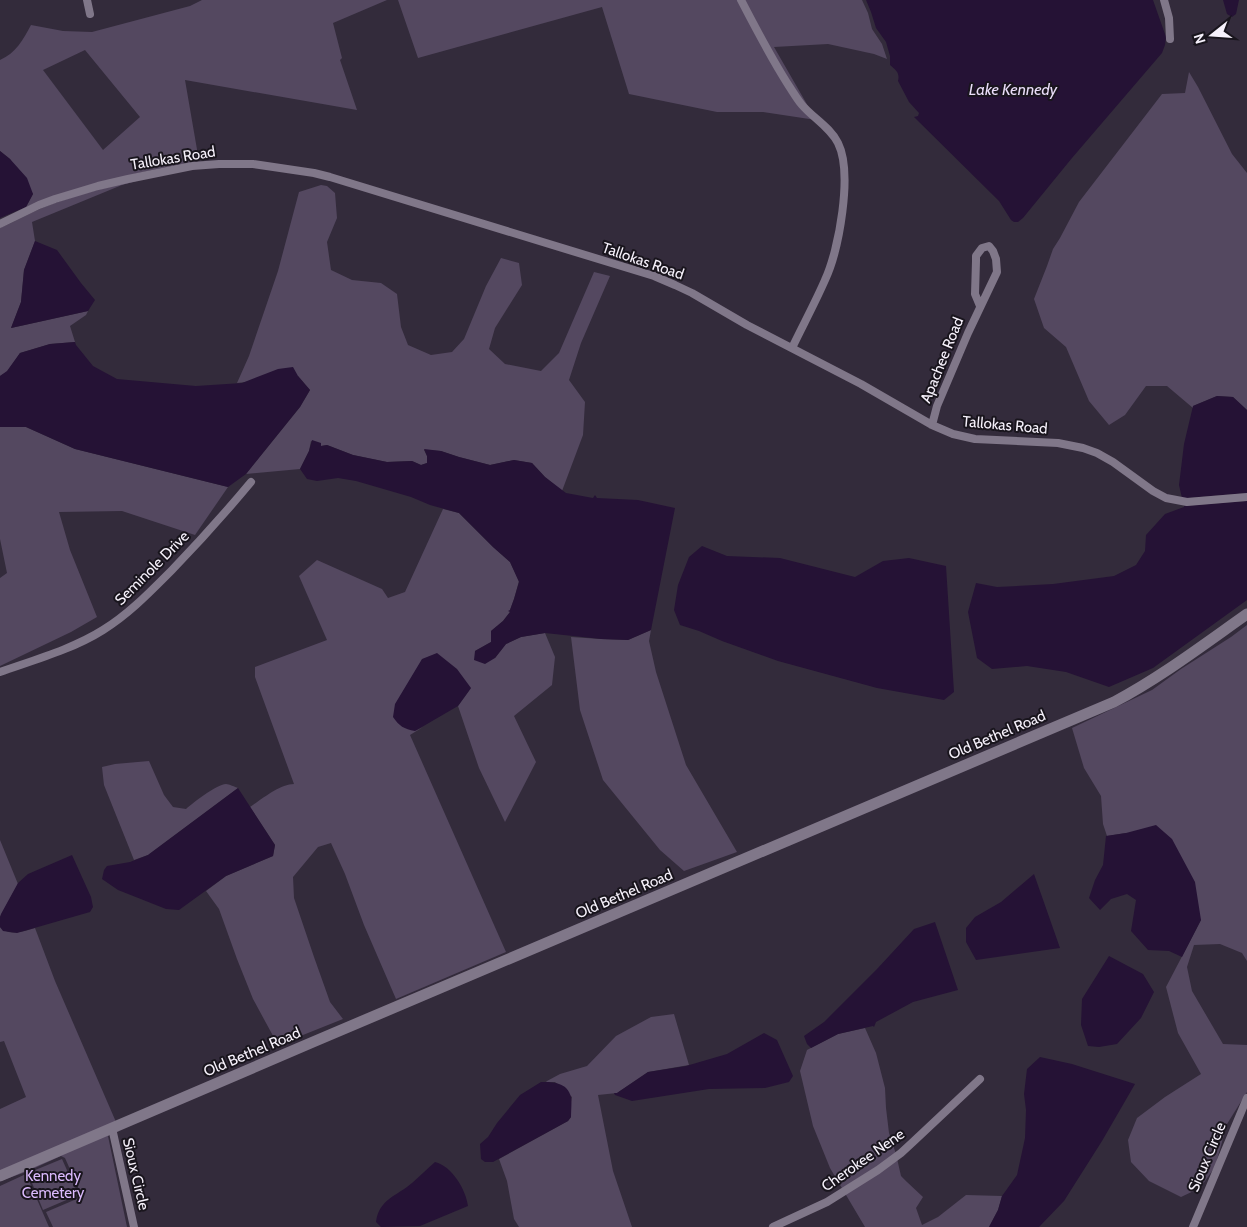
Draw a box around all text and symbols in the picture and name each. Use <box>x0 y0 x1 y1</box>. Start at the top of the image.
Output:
north arrow <box>1187 10 1237 60</box>
text: N <box>1190 31 1210 46</box>
water label: Lake Kennedy <box>969 80 1058 99</box>
street label: Tallokas Road <box>129 142 217 174</box>
street label: Tallokas Road <box>600 239 686 283</box>
street label: Apachee Road <box>917 314 967 406</box>
street label: Tallokas Road <box>962 412 1048 438</box>
street label: Seminole Drive <box>111 527 193 609</box>
street label: Old Bethel Road <box>946 706 1048 764</box>
street label: Old Bethel Road <box>573 865 675 923</box>
street label: Old Bethel Road <box>201 1023 303 1081</box>
street label: Sioux Circle <box>1184 1119 1230 1195</box>
street label: Cherokee Nene <box>818 1125 908 1195</box>
street label: Sioux Circle <box>119 1136 153 1212</box>
park label: Kennedy Cemetery <box>22 1167 85 1202</box>

